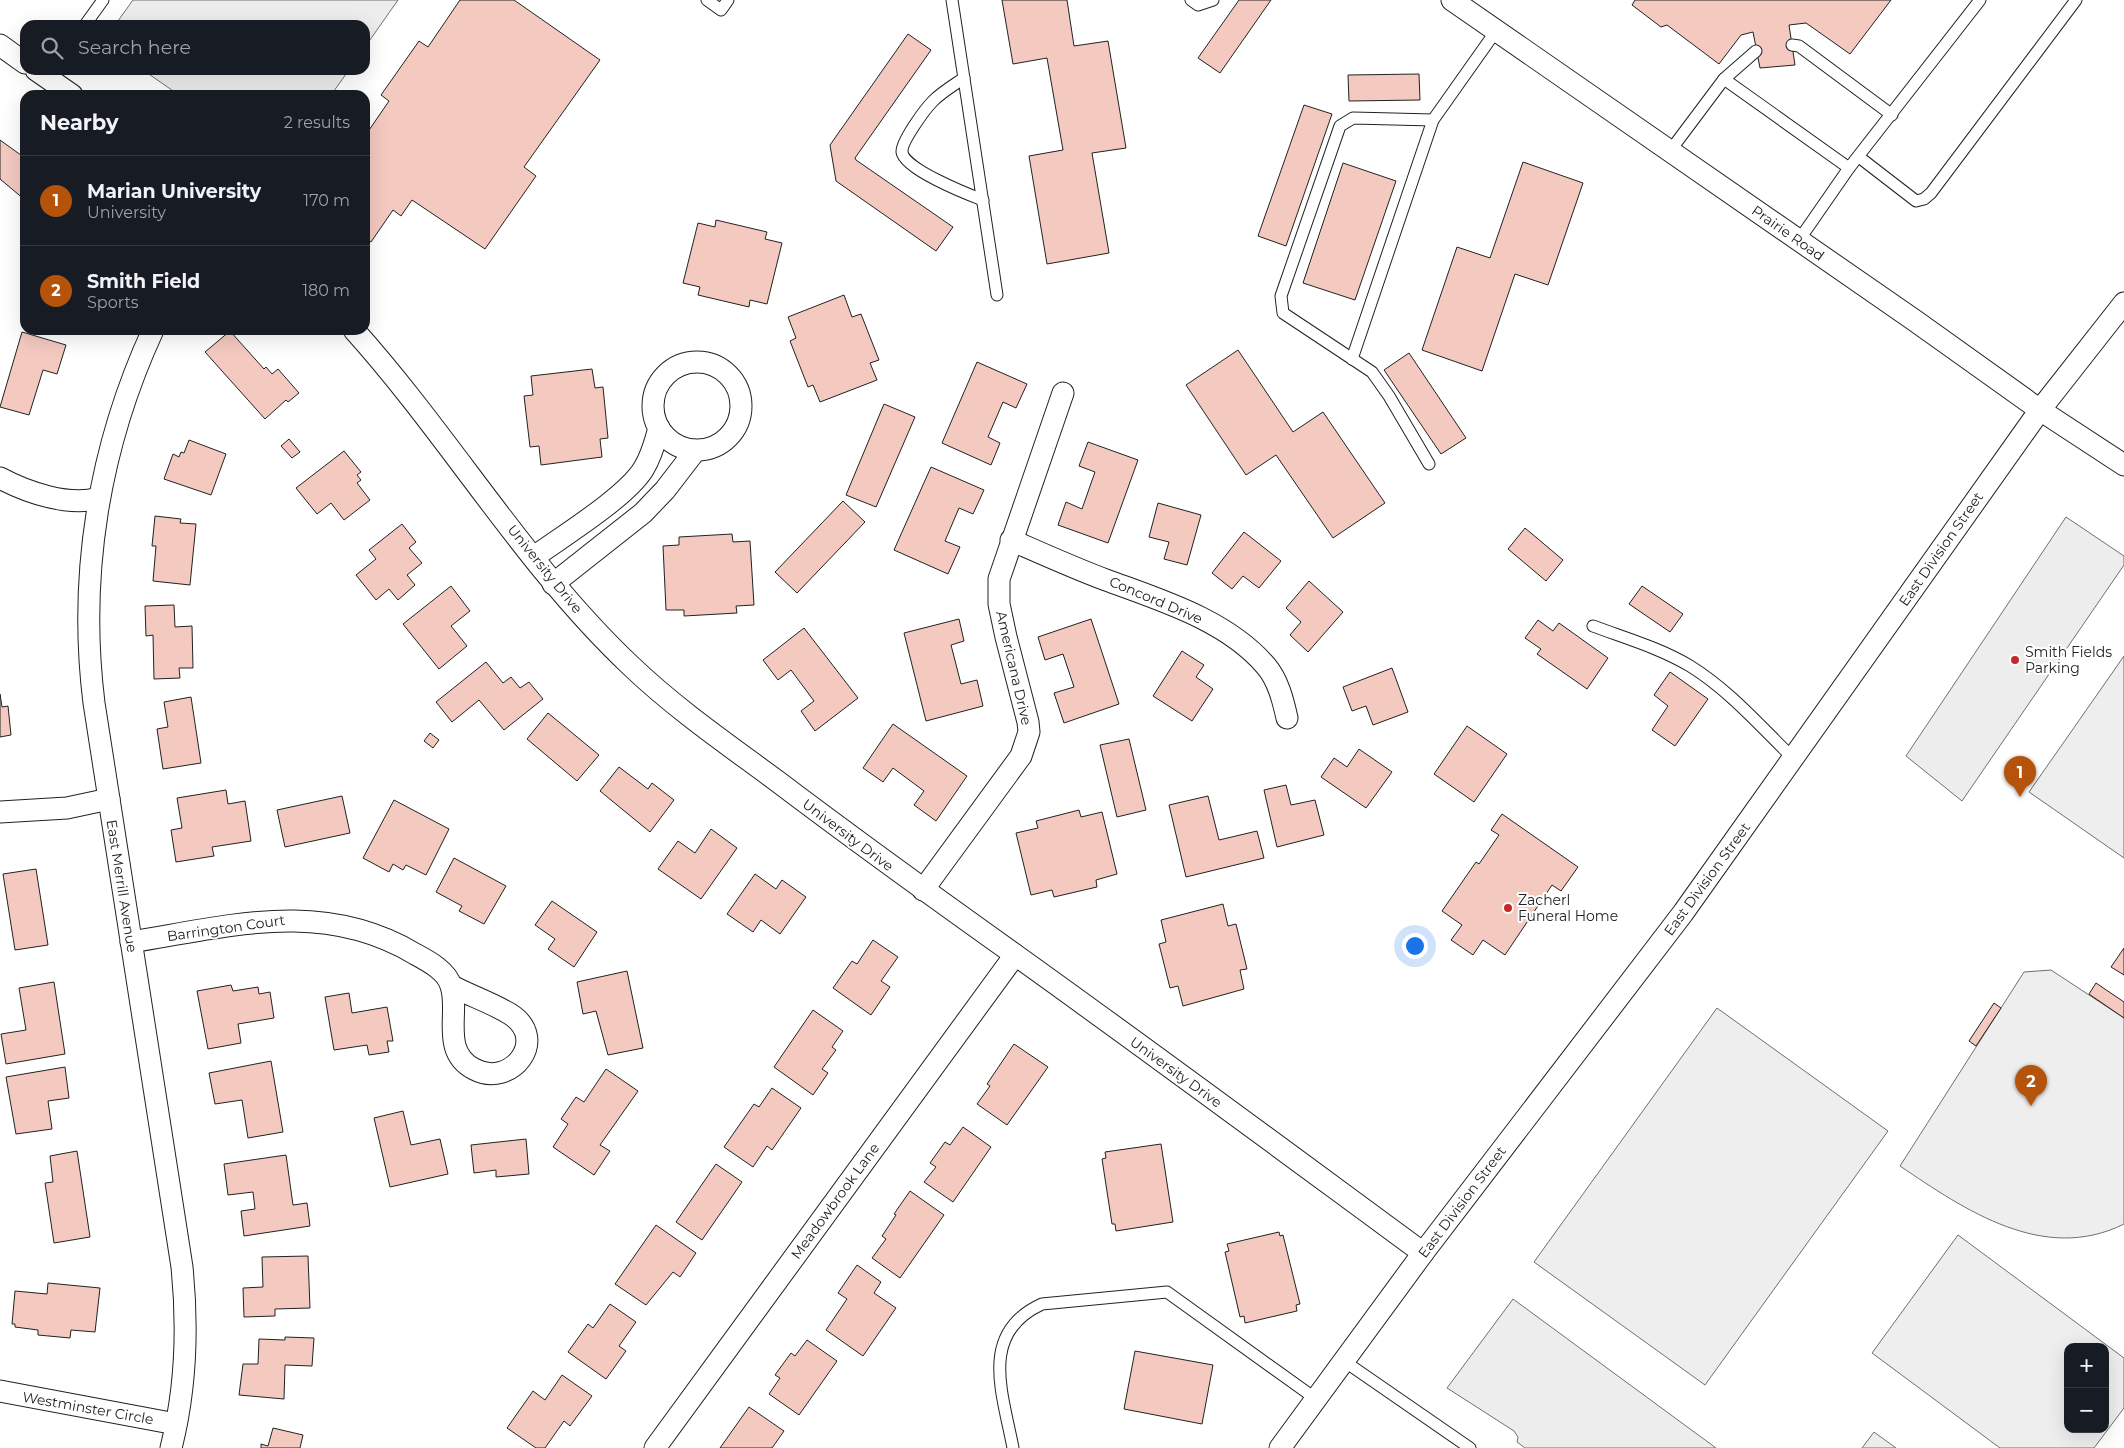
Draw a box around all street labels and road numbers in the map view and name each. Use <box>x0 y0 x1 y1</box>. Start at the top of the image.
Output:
street label: Prairie Road <box>1748 201 1828 265</box>
street label: East Division Street <box>1895 488 1987 610</box>
street label: University Drive <box>504 521 586 617</box>
street label: Concord Drive <box>1107 572 1205 628</box>
street label: Americana Drive <box>992 609 1036 727</box>
street label: University Drive <box>799 795 897 875</box>
street label: East Merrill Avenue <box>103 818 141 954</box>
street label: East Division Street <box>1660 819 1754 939</box>
street label: Barrington Court <box>166 911 287 945</box>
street label: University Drive <box>1126 1033 1226 1111</box>
street label: Meadowbrook Lane <box>787 1139 883 1263</box>
street label: East Division Street <box>1414 1142 1510 1261</box>
street label: Westminster Circle <box>21 1388 155 1428</box>

